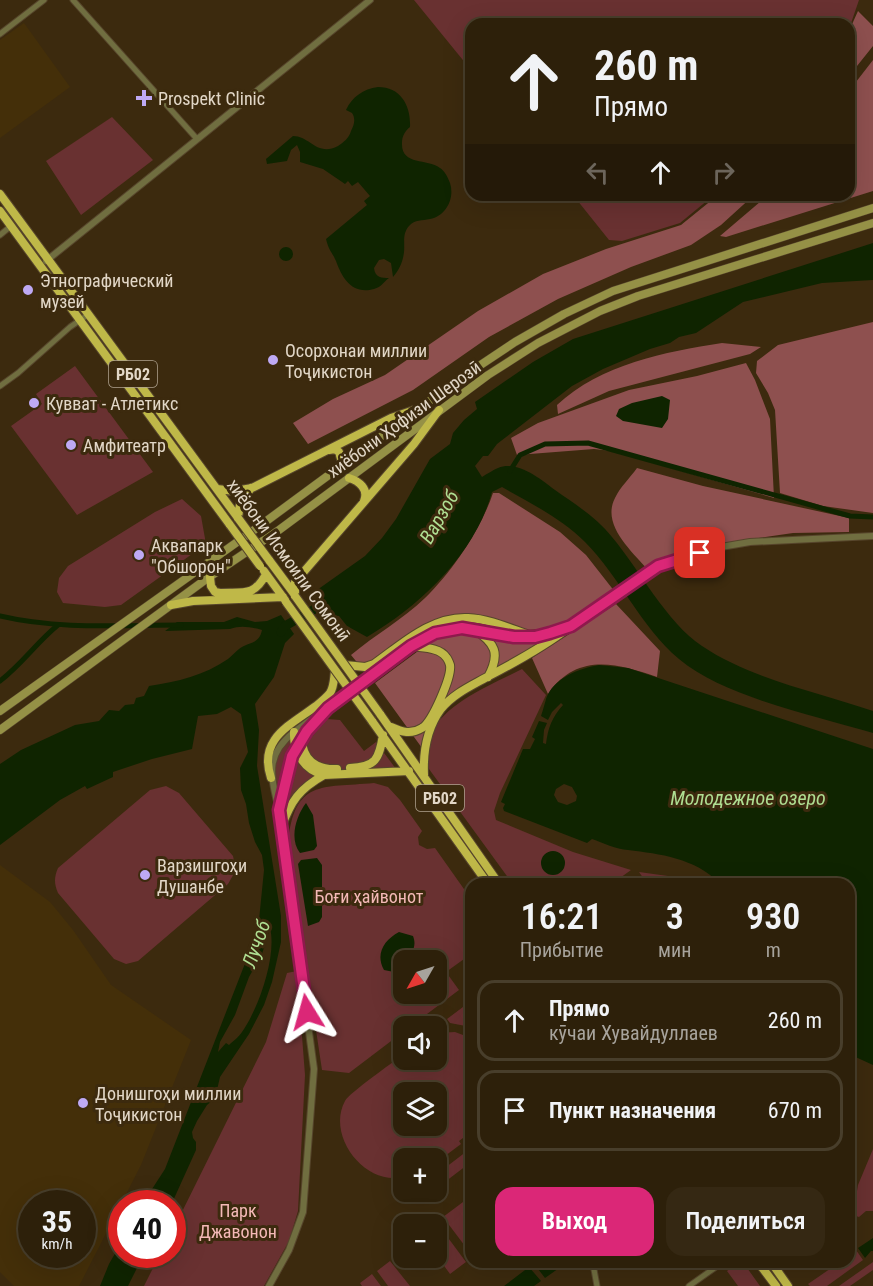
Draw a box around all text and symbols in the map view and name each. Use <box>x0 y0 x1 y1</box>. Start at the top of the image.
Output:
text: 260 m <box>594 41 699 90</box>
icon: ahead <box>495 42 573 120</box>
place label: Prospekt Clinic <box>158 88 265 109</box>
marker: Prospekt Clinic <box>135 89 153 107</box>
text: Прямо <box>594 91 668 123</box>
icon: left <box>581 156 614 189</box>
icon: ahead <box>644 156 677 189</box>
icon: right <box>707 156 740 189</box>
place label: Этнографический музей <box>40 270 174 312</box>
marker: Этнографический музей <box>21 283 35 297</box>
place label: Осорхонаи миллии Тоҷикистон <box>285 340 427 382</box>
marker: Осорхонаи миллии Тоҷикистон <box>266 353 280 367</box>
street label: хиёбони Ҳофизи Шерозӣ <box>323 356 485 482</box>
road number: РБ02 <box>109 361 157 387</box>
place label: Кувват - Атлетикс <box>46 393 178 414</box>
marker: Кувват - Атлетикс <box>27 396 41 410</box>
place label: Aмфитеатр <box>83 435 166 456</box>
marker: Aмфитеатр <box>64 438 78 452</box>
street label: хиёбони Исмоили Сомонӣ <box>223 475 355 645</box>
water label: Варзоб <box>414 486 464 548</box>
pin <box>674 527 725 578</box>
place label: Аквапарк "Обшорон" <box>151 535 231 577</box>
icon: arrive <box>683 536 716 569</box>
marker: Аквапарк "Обшорон" <box>132 548 146 562</box>
road number: РБ02 <box>416 785 464 811</box>
water label: Молодежное озеро <box>670 786 826 810</box>
place label: Варзишгоҳи Душанбе <box>157 855 247 897</box>
marker: Варзишгоҳи Душанбе <box>138 868 152 882</box>
park label: Боғи ҳайвонот <box>315 886 424 907</box>
text: 16:21 <box>521 896 603 938</box>
text: 3 <box>666 896 684 938</box>
text: 930 <box>746 896 800 938</box>
water label: Лучоб <box>236 917 275 972</box>
text: Прибытие <box>520 938 603 962</box>
text: мин <box>658 938 691 962</box>
text: m <box>766 938 781 962</box>
north arrow <box>393 950 447 1004</box>
map controls <box>393 950 447 1268</box>
position arrow <box>275 980 339 1044</box>
text: Прямо <box>549 996 610 1021</box>
icon: ahead <box>498 1004 531 1037</box>
text: 260 m <box>768 1008 822 1033</box>
button: sound <box>393 1016 447 1070</box>
text: кӯчаи Хувайдуллаев <box>549 1021 718 1045</box>
button: layers <box>393 1082 447 1136</box>
place label: Донишгоҳи миллии Тоҷикистон <box>95 1083 241 1125</box>
icon: arrive <box>498 1094 531 1127</box>
marker: Донишгоҳи миллии Тоҷикистон <box>76 1096 90 1110</box>
text: Пункт назначения <box>549 1098 716 1123</box>
text: 670 m <box>768 1098 822 1123</box>
button: + <box>393 1148 447 1202</box>
button: Выход <box>495 1187 654 1256</box>
button: Поделиться <box>666 1187 825 1256</box>
speed limit sign: 40 <box>108 1190 186 1268</box>
park label: Парк Джавонон <box>199 1200 277 1242</box>
text: 35 <box>42 1204 72 1239</box>
button: − <box>393 1214 447 1268</box>
text: km/h <box>42 1235 72 1253</box>

